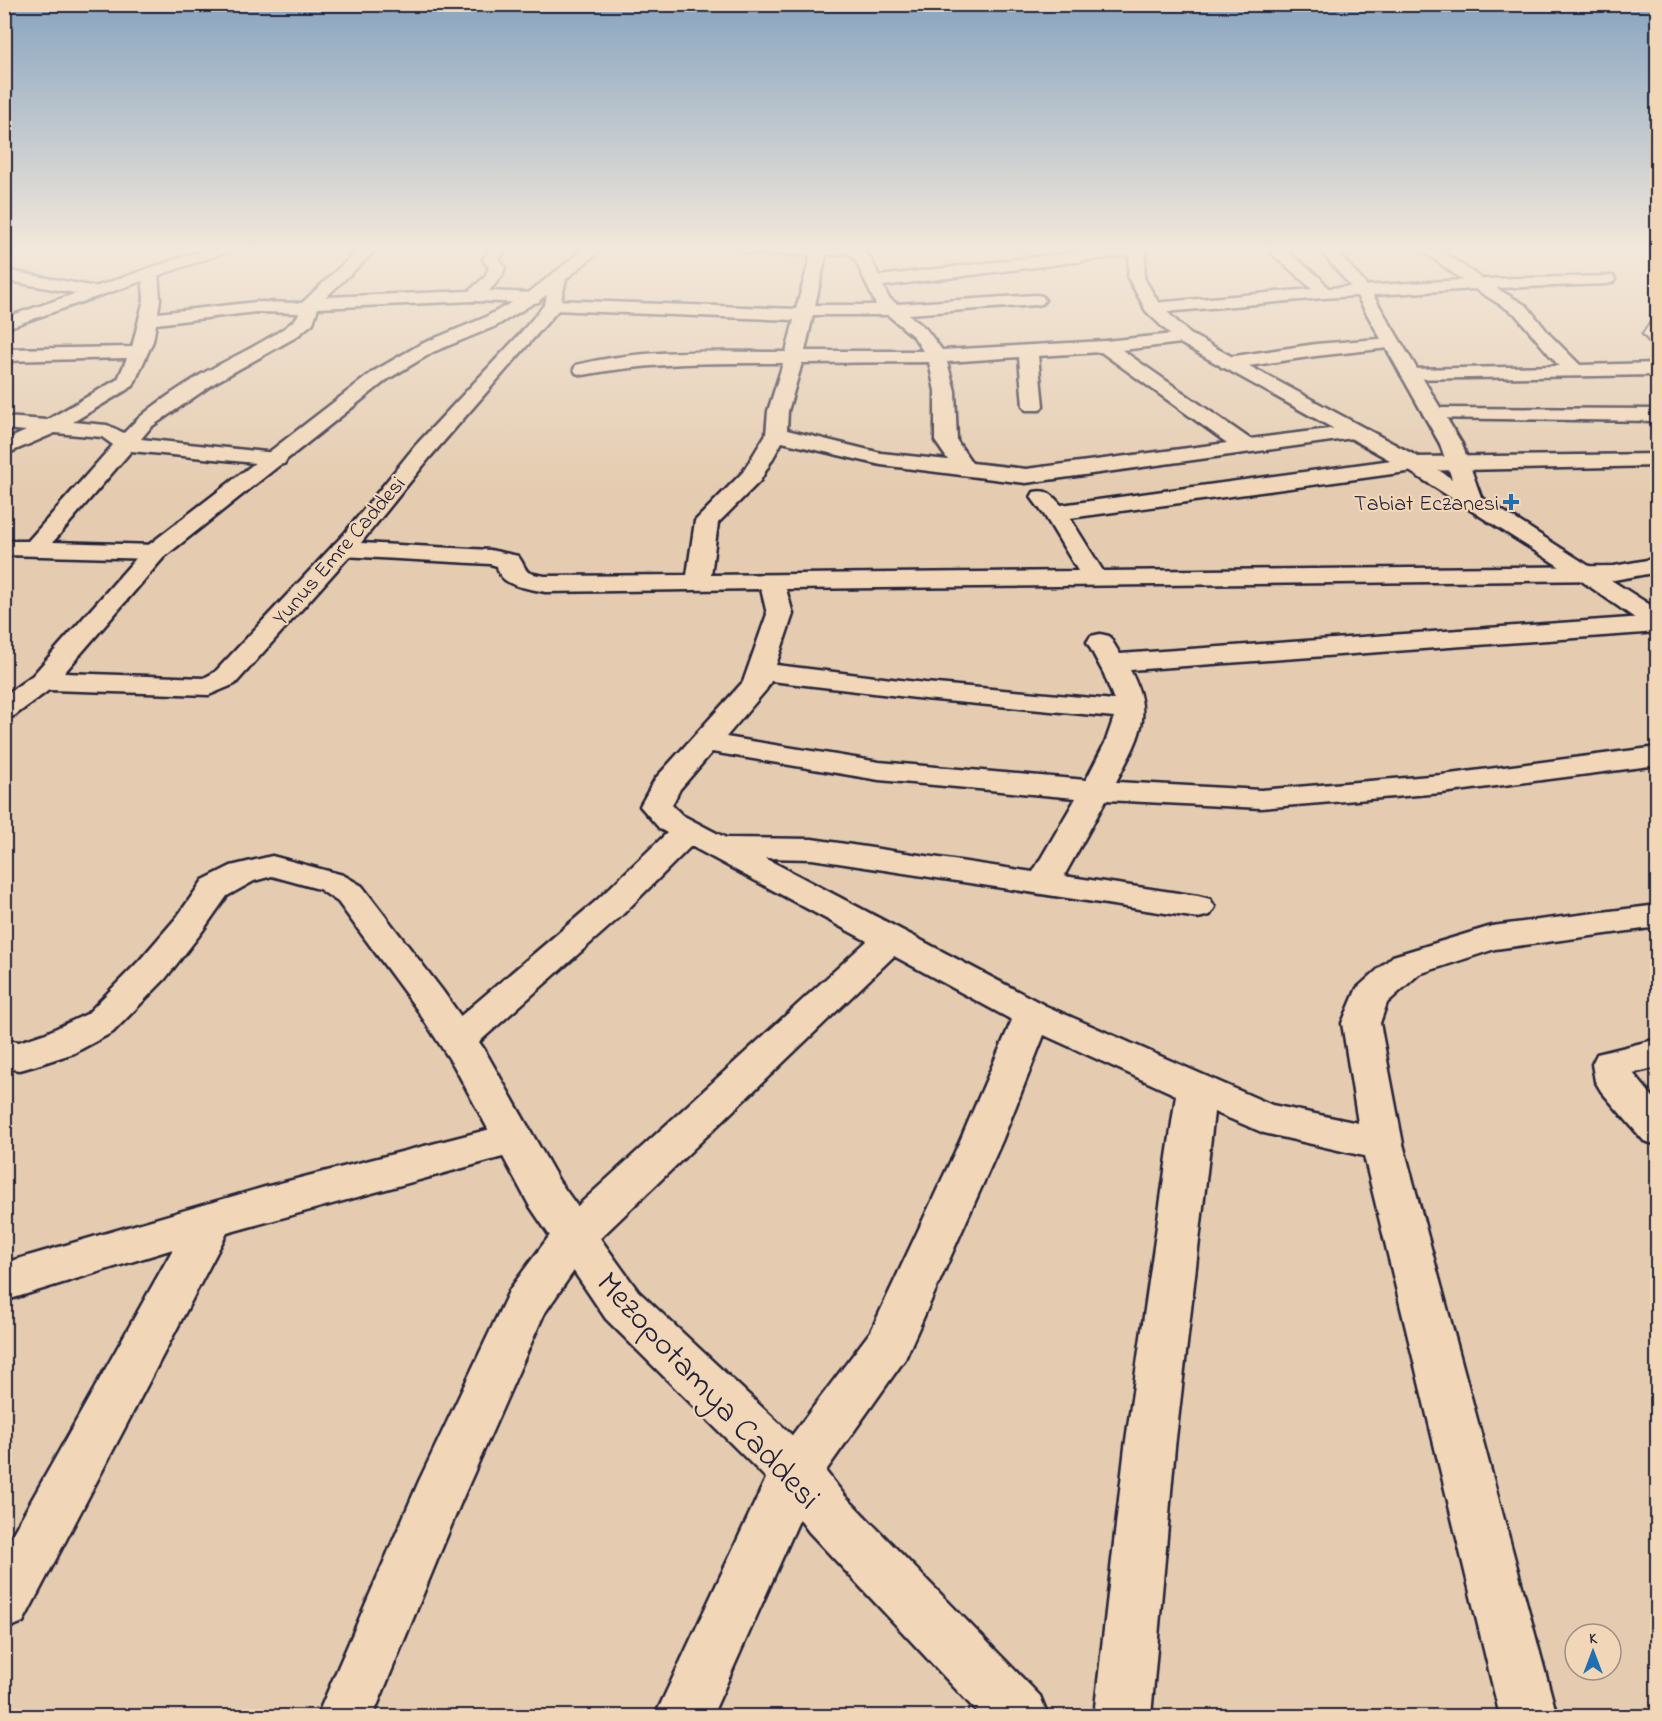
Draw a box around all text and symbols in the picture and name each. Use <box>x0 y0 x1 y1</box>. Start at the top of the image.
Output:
street label: Yunus Emre Caddesi <box>266 470 414 634</box>
place label: Tabiat Eczanesi <box>1354 489 1499 521</box>
marker: Tabiat Eczanesi <box>1504 495 1518 509</box>
street label: Mezopotamya Caddesi <box>584 1262 830 1522</box>
north arrow <box>1563 1622 1623 1682</box>
text: K <box>1589 1627 1598 1651</box>

